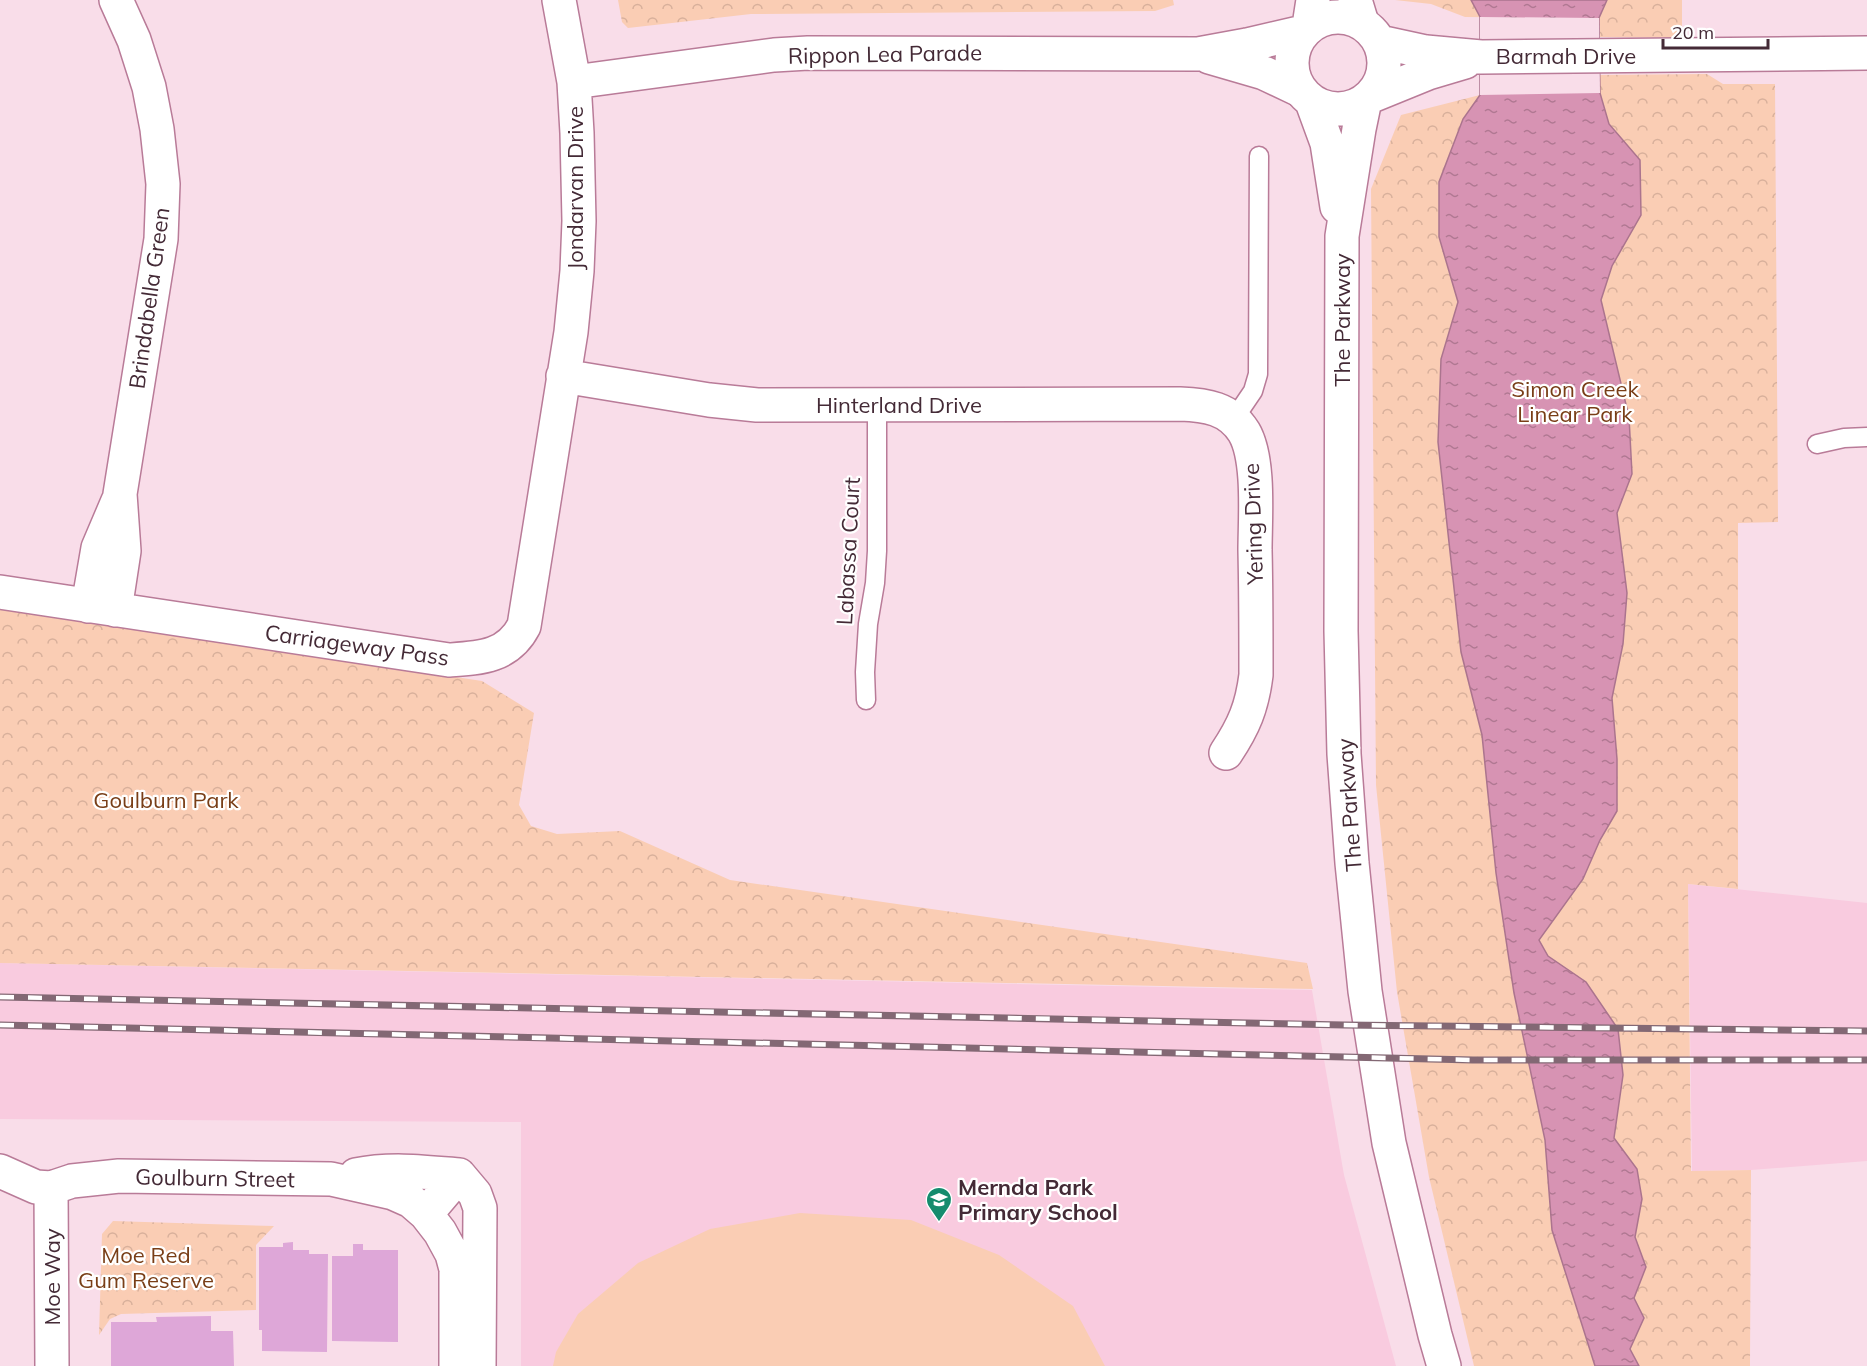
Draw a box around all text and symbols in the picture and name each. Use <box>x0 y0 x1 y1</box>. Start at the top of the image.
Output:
scale bar <box>1663 12 1768 50</box>
text: 20 m <box>1672 21 1714 44</box>
street label: Rippon Lea Parade <box>788 38 982 70</box>
street label: Barmah Drive <box>1496 42 1636 70</box>
street label: Jondarvan Drive <box>561 106 589 270</box>
street label: Brindabella Green <box>122 206 176 390</box>
street label: The Parkway <box>1328 253 1356 387</box>
park label: Simon Creek Linear Park <box>1511 375 1639 428</box>
street label: Hinterland Drive <box>816 391 982 419</box>
street label: Yering Drive <box>1237 463 1269 586</box>
street label: Labassa Court <box>830 476 866 626</box>
street label: Carriageway Pass <box>263 618 451 672</box>
street label: The Parkway <box>1330 737 1368 873</box>
park label: Goulburn Park <box>93 786 239 814</box>
street label: Goulburn Street <box>135 1163 295 1193</box>
place label: Mernda Park Primary School <box>958 1173 1118 1226</box>
school or university icon: Mernda Park Primary School <box>924 1185 954 1223</box>
street label: Moe Way <box>38 1228 66 1326</box>
park label: Moe Red Gum Reserve <box>78 1241 214 1294</box>

